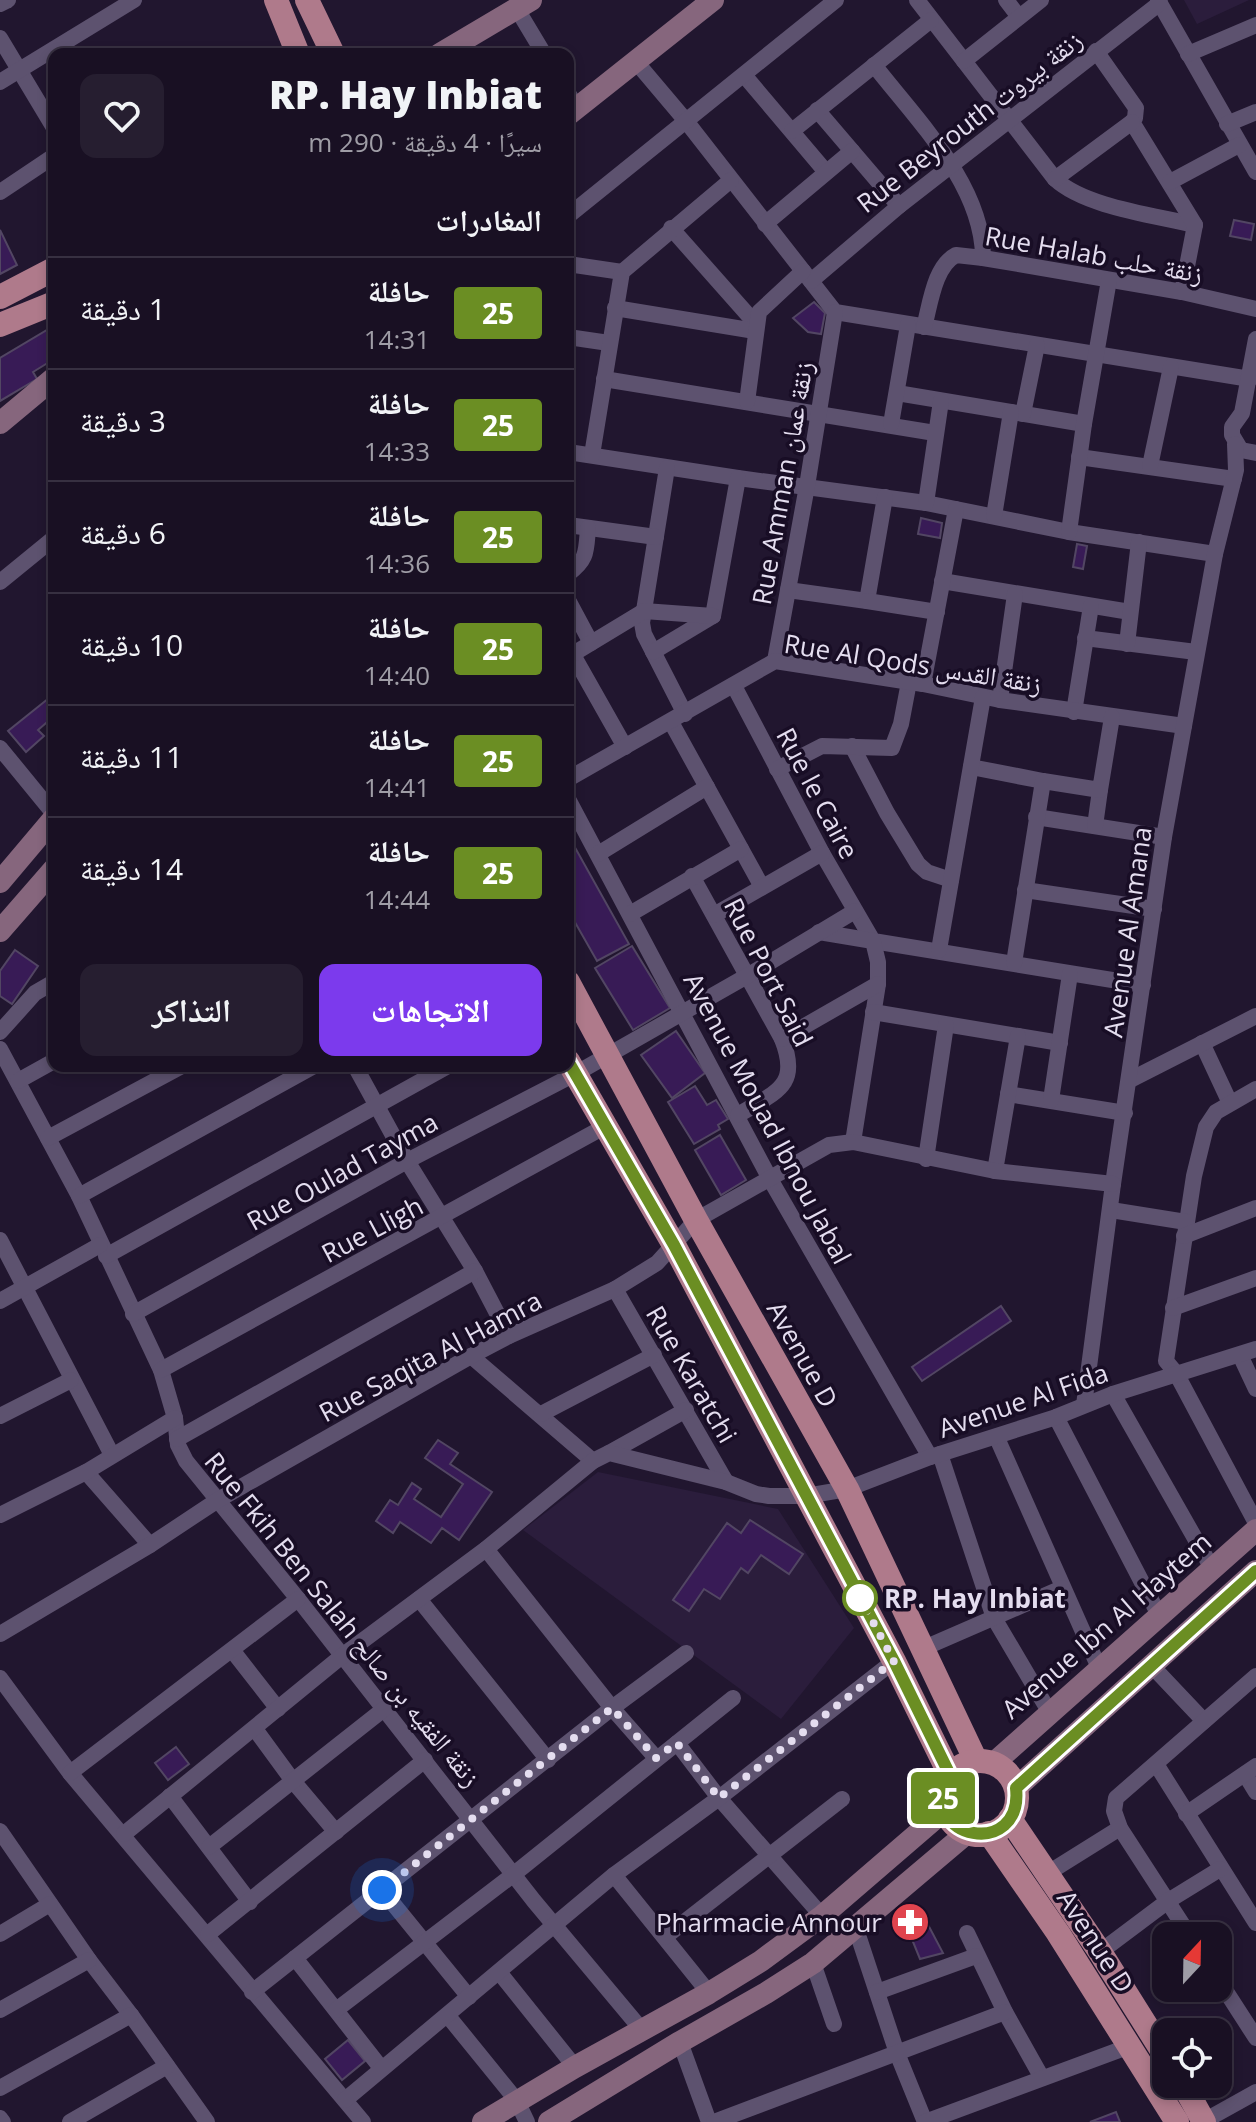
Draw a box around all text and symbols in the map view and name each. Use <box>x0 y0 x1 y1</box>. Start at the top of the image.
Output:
street label: Rue Beyrouth زنقة بيروت <box>849 22 1089 220</box>
text: RP. Hay Inbiat <box>269 68 542 120</box>
button: heart <box>80 74 164 158</box>
text: سيرًا · 4 دقيقة · 290 m <box>308 124 542 160</box>
text: المغادرات <box>435 199 542 240</box>
street label: Rue Halab زنقة حلب <box>982 217 1206 291</box>
text: حافلة <box>368 270 430 311</box>
text: 1 دقيقة <box>80 288 166 329</box>
text: 25 <box>482 294 514 332</box>
text: 14:31 <box>364 321 430 357</box>
street label: Rue Amman زنقة عمان <box>743 358 821 608</box>
text: حافلة <box>368 382 430 423</box>
text: 3 دقيقة <box>80 400 166 441</box>
text: 25 <box>482 406 514 444</box>
text: 14:33 <box>364 433 430 469</box>
text: حافلة <box>368 494 430 535</box>
text: 6 دقيقة <box>80 512 166 553</box>
text: 25 <box>482 518 514 556</box>
text: 14:36 <box>364 545 430 581</box>
text: حافلة <box>368 606 430 647</box>
text: 10 دقيقة <box>80 624 183 665</box>
street label: Rue Al Qods زنقة القدس <box>782 625 1044 701</box>
text: 25 <box>482 630 514 668</box>
text: 14:40 <box>364 657 430 693</box>
text: حافلة <box>368 718 430 759</box>
street label: Rue le Caire <box>768 721 868 865</box>
text: 11 دقيقة <box>80 736 183 777</box>
text: 25 <box>482 742 514 780</box>
text: 14:41 <box>364 769 430 805</box>
street label: Avenue Al Amana <box>1094 824 1160 1040</box>
text: حافلة <box>368 830 430 871</box>
text: 14 دقيقة <box>80 848 183 889</box>
text: 25 <box>482 854 514 892</box>
text: 14:44 <box>364 881 430 917</box>
street label: Rue Port Said <box>716 891 822 1053</box>
button: التذاكر <box>80 964 303 1056</box>
button: الاتجاهات <box>319 964 542 1056</box>
street label: Avenue Mouad Ibnou Jabal <box>676 966 860 1270</box>
street label: Rue Oulad Tayma <box>240 1104 444 1238</box>
street label: Rue Lligh <box>315 1187 429 1271</box>
street label: Rue Saqita Al Hamra <box>312 1282 548 1430</box>
street label: Avenue D <box>759 1294 847 1414</box>
street label: Rue Karatchi <box>638 1299 746 1449</box>
street label: Avenue Al Fida <box>933 1354 1113 1446</box>
street label: Rue Fkih Ben Salah زنقة الفقيه بن صالح <box>197 1444 489 1794</box>
street label: Avenue Ibn Al Haytem <box>993 1524 1219 1726</box>
place label: RP. Hay Inbiat <box>884 1580 1066 1616</box>
marker: RP. Hay Inbiat <box>843 1581 877 1615</box>
line badge: 25 <box>907 1772 979 1824</box>
text: 25 <box>927 1779 959 1817</box>
your location <box>362 1870 402 1910</box>
street label: Avenue D <box>1049 1882 1143 2000</box>
pharmacy icon: Pharmacie Annour <box>889 1901 931 1943</box>
place label: Pharmacie Annour <box>656 1904 882 1940</box>
north arrow <box>1152 1922 1232 2002</box>
map controls <box>1152 1922 1232 2098</box>
button: locate <box>1152 2018 1232 2098</box>

